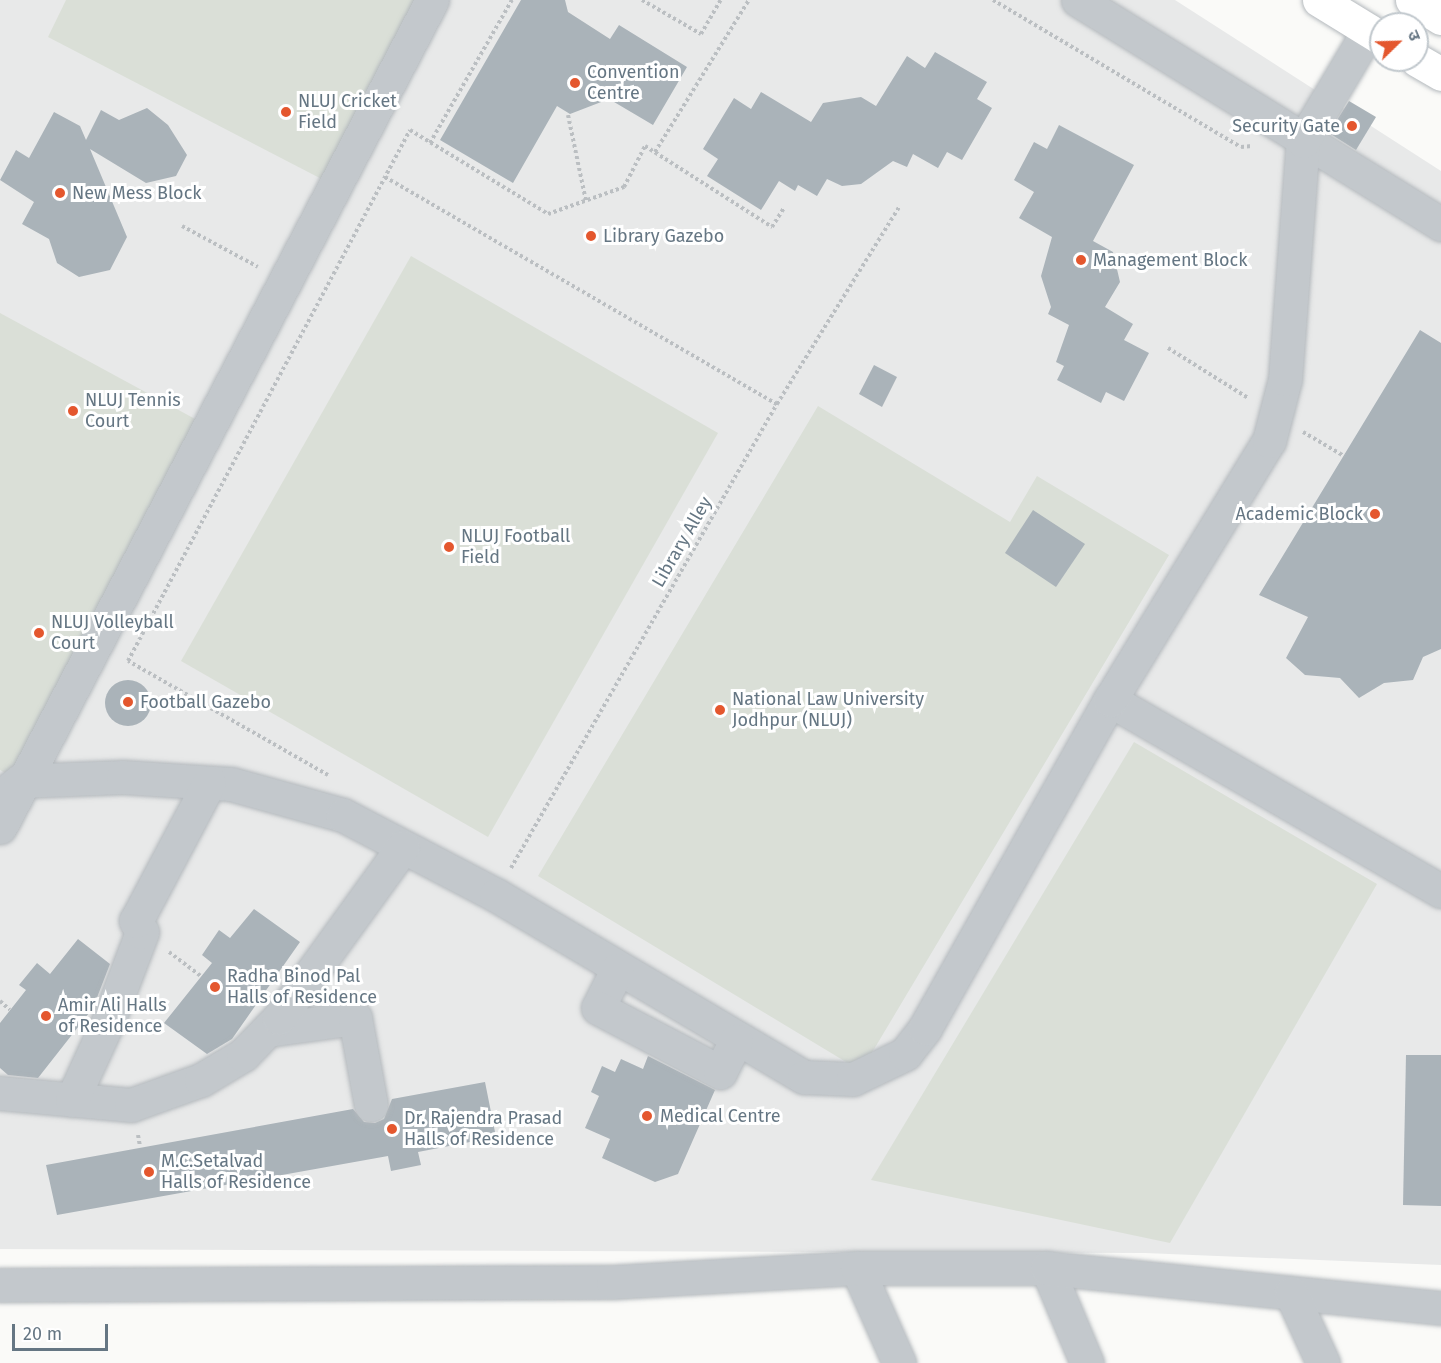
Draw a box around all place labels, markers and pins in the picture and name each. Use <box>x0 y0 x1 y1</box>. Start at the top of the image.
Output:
place label: Convention Centre <box>587 62 679 104</box>
marker: Convention Centre <box>568 76 582 90</box>
place label: NLUJ Cricket Field <box>298 91 397 134</box>
marker: NLUJ Cricket Field <box>279 105 293 119</box>
place label: Security Gate <box>1232 115 1340 137</box>
marker: Security Gate <box>1345 119 1359 133</box>
place label: New Mess Block <box>72 182 201 204</box>
marker: New Mess Block <box>53 186 67 200</box>
place label: Library Gazebo <box>603 225 724 247</box>
marker: Library Gazebo <box>584 229 598 243</box>
place label: Management Block <box>1093 249 1247 271</box>
marker: Management Block <box>1074 253 1088 267</box>
place label: NLUJ Tennis Court <box>85 390 181 432</box>
marker: NLUJ Tennis Court <box>66 404 80 418</box>
place label: Academic Block <box>1236 503 1363 525</box>
marker: Academic Block <box>1368 507 1382 521</box>
place label: NLUJ Football Field <box>461 526 570 568</box>
marker: NLUJ Football Field <box>442 540 456 554</box>
place label: NLUJ Volleyball Court <box>51 612 174 654</box>
marker: NLUJ Volleyball Court <box>32 626 46 640</box>
place label: National Law University Jodhpur (NLUJ) <box>732 689 924 732</box>
place label: Football Gazebo <box>140 691 271 713</box>
marker: Football Gazebo <box>121 695 135 709</box>
marker: National Law University Jodhpur (NLUJ) <box>713 703 727 717</box>
place label: Radha Binod Pal Halls of Residence <box>227 966 377 1008</box>
marker: Radha Binod Pal Halls of Residence <box>208 980 222 994</box>
place label: Amir Ali Halls of Residence <box>58 995 167 1038</box>
marker: Amir Ali Halls of Residence <box>39 1009 53 1023</box>
place label: Medical Centre <box>660 1105 781 1127</box>
marker: Medical Centre <box>638 1107 656 1125</box>
place label: Dr. Rajendra Prasad Halls of Residence <box>404 1108 562 1150</box>
marker: Dr. Rajendra Prasad Halls of Residence <box>385 1122 399 1136</box>
place label: M.C.Setalvad Halls of Residence <box>161 1151 311 1194</box>
marker: M.C.Setalvad Halls of Residence <box>142 1165 156 1179</box>

